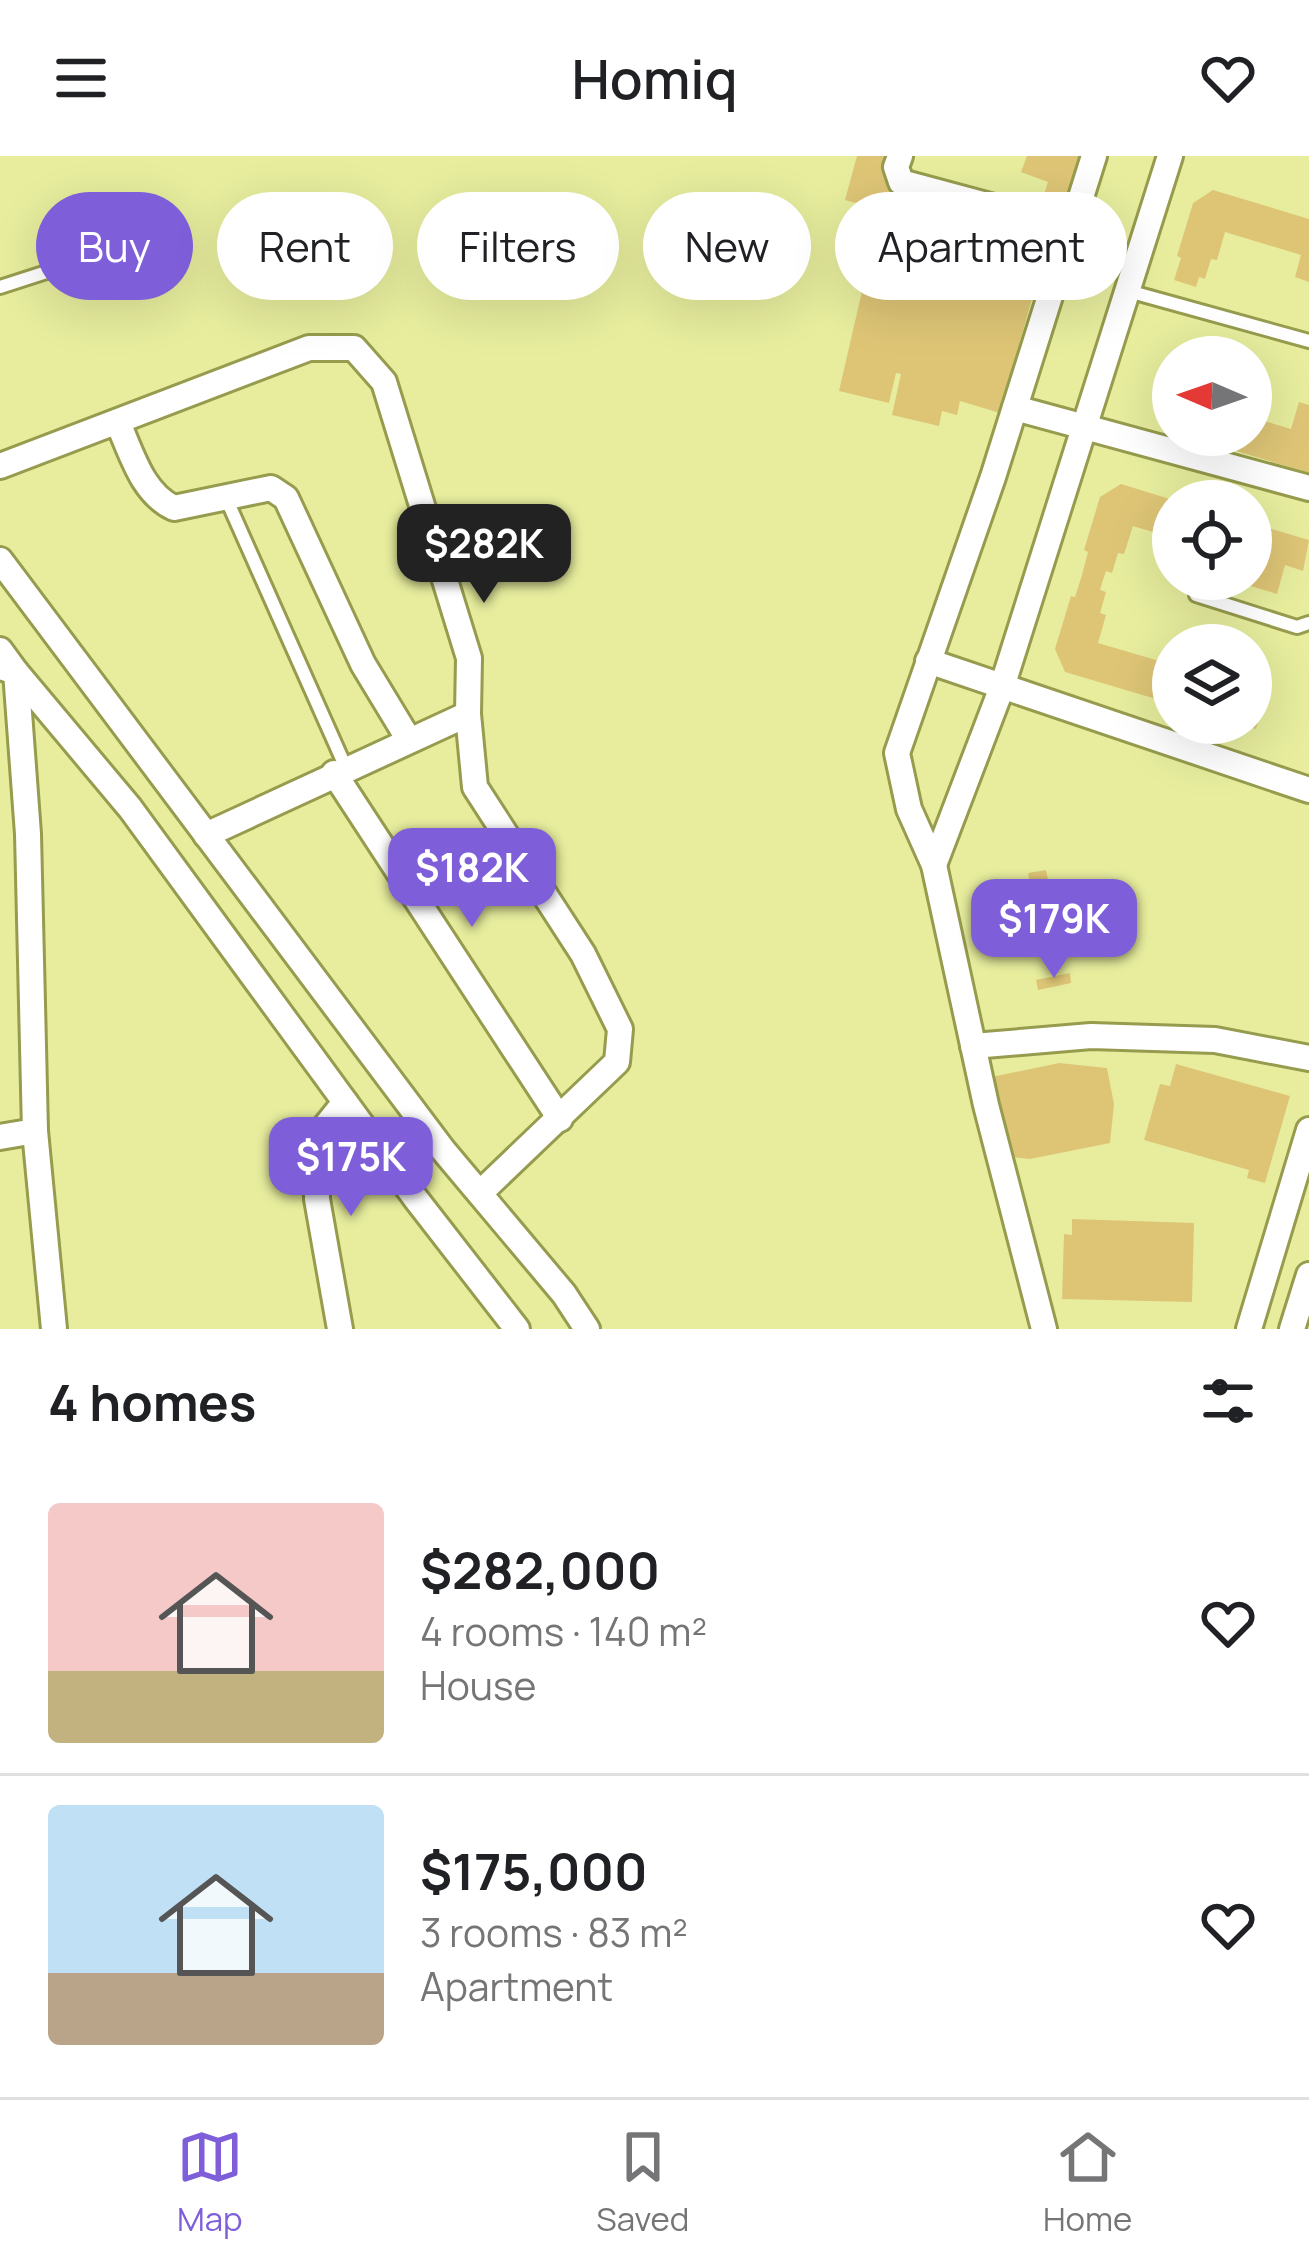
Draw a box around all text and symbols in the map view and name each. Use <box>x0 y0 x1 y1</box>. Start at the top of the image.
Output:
text: Homiq <box>572 41 738 115</box>
icon: menu <box>48 45 114 111</box>
icon: heart <box>1195 45 1261 111</box>
chip: Buy <box>36 192 193 300</box>
chip: Rent <box>217 192 393 300</box>
chip: Filters <box>417 192 619 300</box>
chip: New <box>643 192 811 300</box>
chip: Apartment <box>835 192 1127 300</box>
north arrow <box>1152 336 1272 456</box>
map controls <box>1152 336 1272 744</box>
button: locate <box>1152 480 1272 600</box>
pin: $282K <box>400 504 568 606</box>
text: $282K <box>424 516 544 570</box>
button: layers <box>1152 624 1272 744</box>
pin: $182K <box>388 828 556 930</box>
text: $182K <box>415 840 529 894</box>
pin: $179K <box>970 879 1138 981</box>
text: $179K <box>998 891 1110 945</box>
pin: $175K <box>267 1117 435 1219</box>
text: $175K <box>296 1129 406 1183</box>
text: 4 homes <box>48 1367 256 1436</box>
icon: filters <box>1195 1368 1261 1434</box>
text: $282,000 <box>420 1535 660 1604</box>
icon: home <box>144 1551 288 1695</box>
icon: heart <box>1195 1590 1261 1656</box>
text: 4 rooms · 140 m² <box>420 1604 707 1658</box>
text: House <box>420 1658 536 1712</box>
text: $175,000 <box>420 1836 648 1905</box>
icon: home <box>144 1853 288 1997</box>
icon: heart <box>1195 1892 1261 1958</box>
text: 3 rooms · 83 m² <box>420 1905 688 1959</box>
text: Apartment <box>420 1959 613 2013</box>
tab: Map <box>177 2124 243 2241</box>
tab: Saved <box>596 2124 689 2241</box>
tab: Home <box>1043 2124 1132 2241</box>

